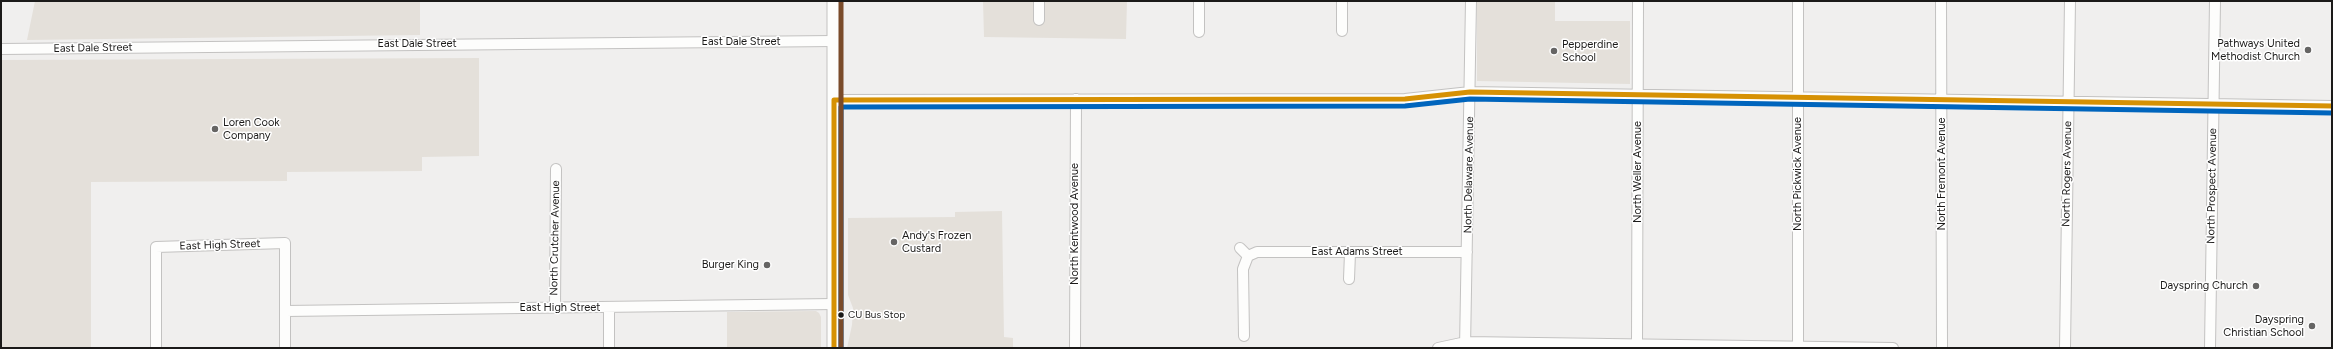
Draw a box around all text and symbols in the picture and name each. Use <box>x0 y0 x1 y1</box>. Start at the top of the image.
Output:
street label: East Dale Street <box>701 35 781 49</box>
street label: East Dale Street <box>377 37 457 51</box>
place label: Pathways United Methodist Church <box>2211 37 2300 63</box>
place label: Pepperdine School <box>1562 38 1618 64</box>
street label: East Dale Street <box>53 41 133 55</box>
marker: Pathways United Methodist Church <box>2303 45 2313 55</box>
marker: Pepperdine School <box>1549 46 1559 56</box>
place label: Loren Cook Company <box>223 116 280 142</box>
street label: North Delaware Avenue <box>1461 116 1477 234</box>
street label: North Pickwick Avenue <box>1791 117 1805 231</box>
street label: North Fremont Avenue <box>1935 117 1949 231</box>
street label: North Weller Avenue <box>1631 121 1645 223</box>
street label: North Rogers Avenue <box>2059 121 2075 227</box>
marker: Loren Cook Company <box>210 124 220 134</box>
street label: North Prospect Avenue <box>2204 128 2220 244</box>
street label: North Kentwood Avenue <box>1068 163 1082 285</box>
street label: North Crutcher Avenue <box>547 180 563 296</box>
place label: Andy's Frozen Custard <box>902 229 971 255</box>
street label: East High Street <box>179 237 261 253</box>
marker: Andy's Frozen Custard <box>889 237 899 247</box>
street label: East Adams Street <box>1311 245 1403 259</box>
place label: Burger King <box>702 258 759 272</box>
marker: Burger King <box>762 260 772 270</box>
place label: Dayspring Church <box>2160 279 2248 293</box>
marker: Dayspring Church <box>2251 281 2261 291</box>
street label: East High Street <box>519 301 601 315</box>
place label: CU Bus Stop <box>848 309 905 321</box>
marker: CU Bus Stop <box>836 310 846 320</box>
place label: Dayspring Christian School <box>2223 313 2304 339</box>
marker: Dayspring Christian School <box>2307 321 2317 331</box>

